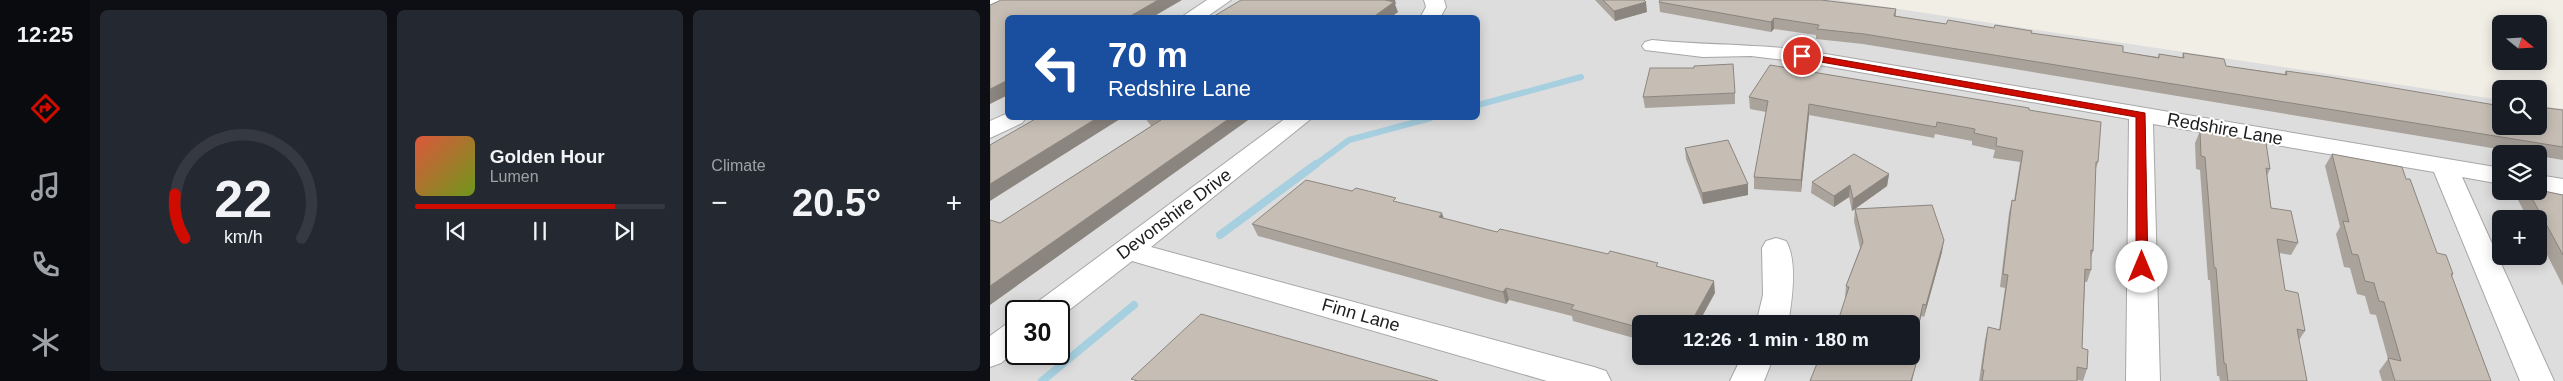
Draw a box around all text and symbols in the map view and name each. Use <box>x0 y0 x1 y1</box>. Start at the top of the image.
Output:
north arrow <box>2492 15 2548 70</box>
map controls <box>2492 15 2547 265</box>
text: 12:25 <box>17 22 73 47</box>
icon: left <box>1025 35 1090 100</box>
text: 70 m <box>1108 35 1188 74</box>
pin <box>1781 35 1823 77</box>
icon: arrive <box>1788 42 1816 70</box>
text: Redshire Lane <box>1108 76 1251 101</box>
button: search <box>2492 80 2547 135</box>
icon: directions <box>28 91 63 126</box>
street label: Redshire Lane <box>2166 109 2284 149</box>
button: layers <box>2492 145 2547 200</box>
text: Golden Hour <box>490 146 605 167</box>
text: Climate <box>711 157 766 174</box>
street label: Devonshire Drive <box>1113 164 1235 264</box>
text: Lumen <box>490 168 539 185</box>
icon: music <box>28 169 63 204</box>
text: 22 <box>214 170 272 228</box>
text: 20.5° <box>792 182 881 224</box>
text: − <box>711 187 728 218</box>
text: + <box>946 187 962 218</box>
button: + <box>2492 210 2547 265</box>
icon: previous <box>442 217 470 245</box>
icon: pause <box>526 217 554 245</box>
icon: next <box>610 217 638 245</box>
text: km/h <box>224 227 263 247</box>
position arrow <box>2115 240 2167 292</box>
icon: phone <box>28 247 63 282</box>
street label: Finn Lane <box>1320 294 1402 336</box>
speed limit sign: 30 <box>1005 300 1070 365</box>
icon: climate <box>28 325 63 360</box>
text: 12:26 · 1 min · 180 m <box>1683 329 1869 350</box>

